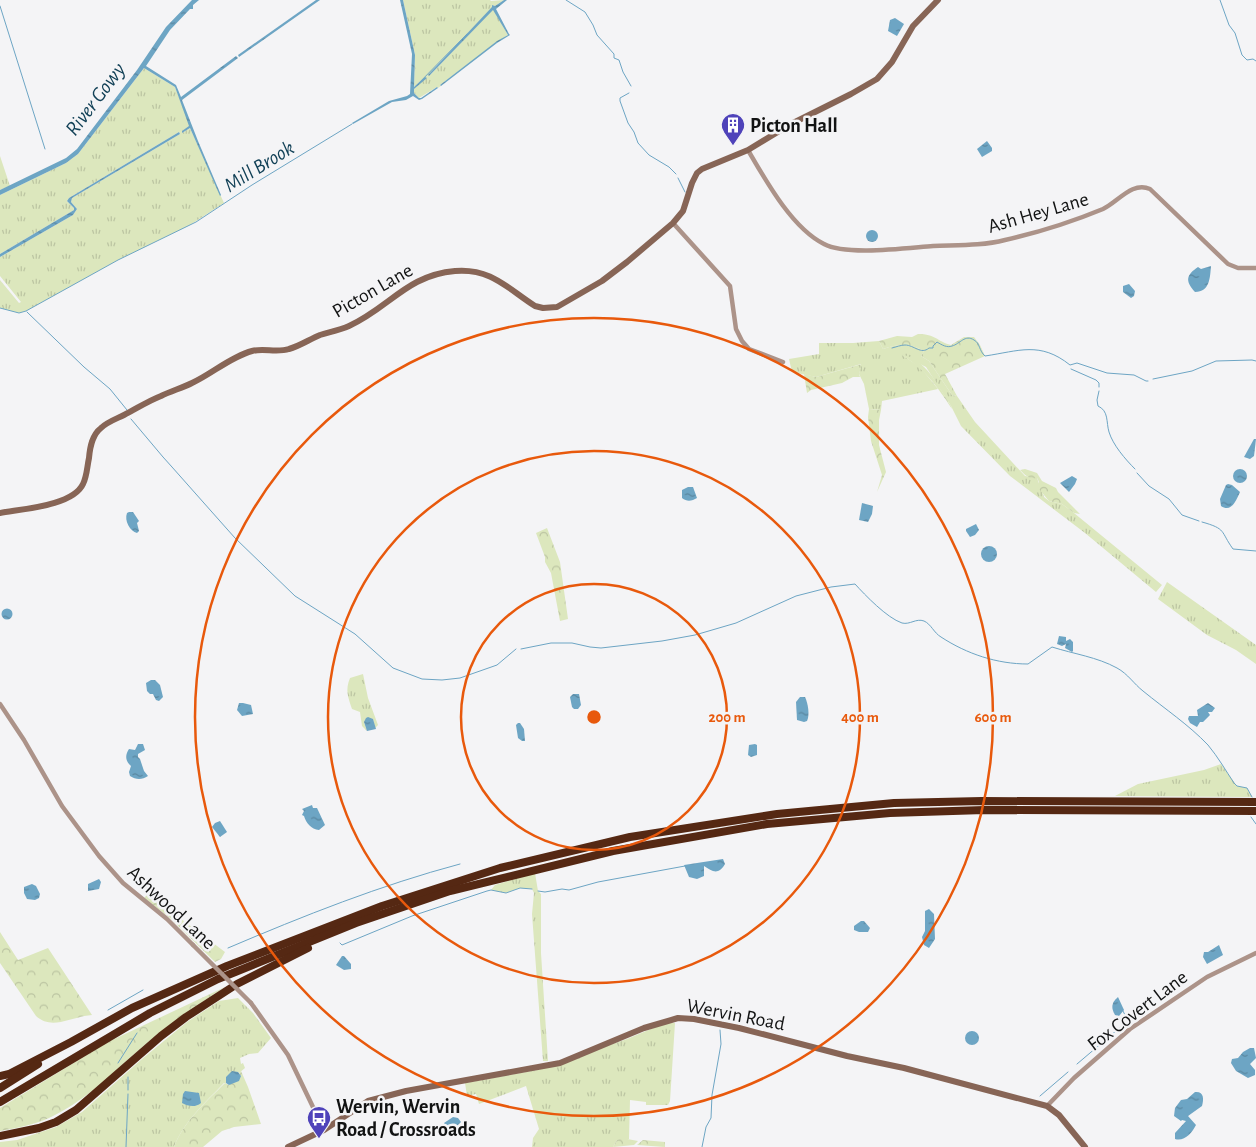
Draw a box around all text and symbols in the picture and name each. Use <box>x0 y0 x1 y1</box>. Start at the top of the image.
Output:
water label: River Gowy <box>62 59 129 139</box>
building icon: Picton Hall <box>720 112 746 146</box>
place label: Picton Hall <box>750 116 838 136</box>
water label: Mill Brook <box>221 137 298 196</box>
street label: Ash Hey Lane <box>986 189 1091 237</box>
street label: Picton Lane <box>329 260 416 322</box>
centre of rings <box>585 708 603 726</box>
text: 200 m <box>708 710 746 725</box>
text: 400 m <box>841 710 879 725</box>
text: 600 m <box>974 710 1012 725</box>
street label: Ashwood Lane <box>123 862 219 953</box>
street label: Fox Covert Lane <box>1084 967 1191 1055</box>
street label: Wervin Road <box>685 996 787 1034</box>
place label: Wervin, Wervin Road / Crossroads <box>336 1097 476 1140</box>
bus stop icon: Wervin, Wervin Road / Crossroads <box>306 1105 332 1139</box>

